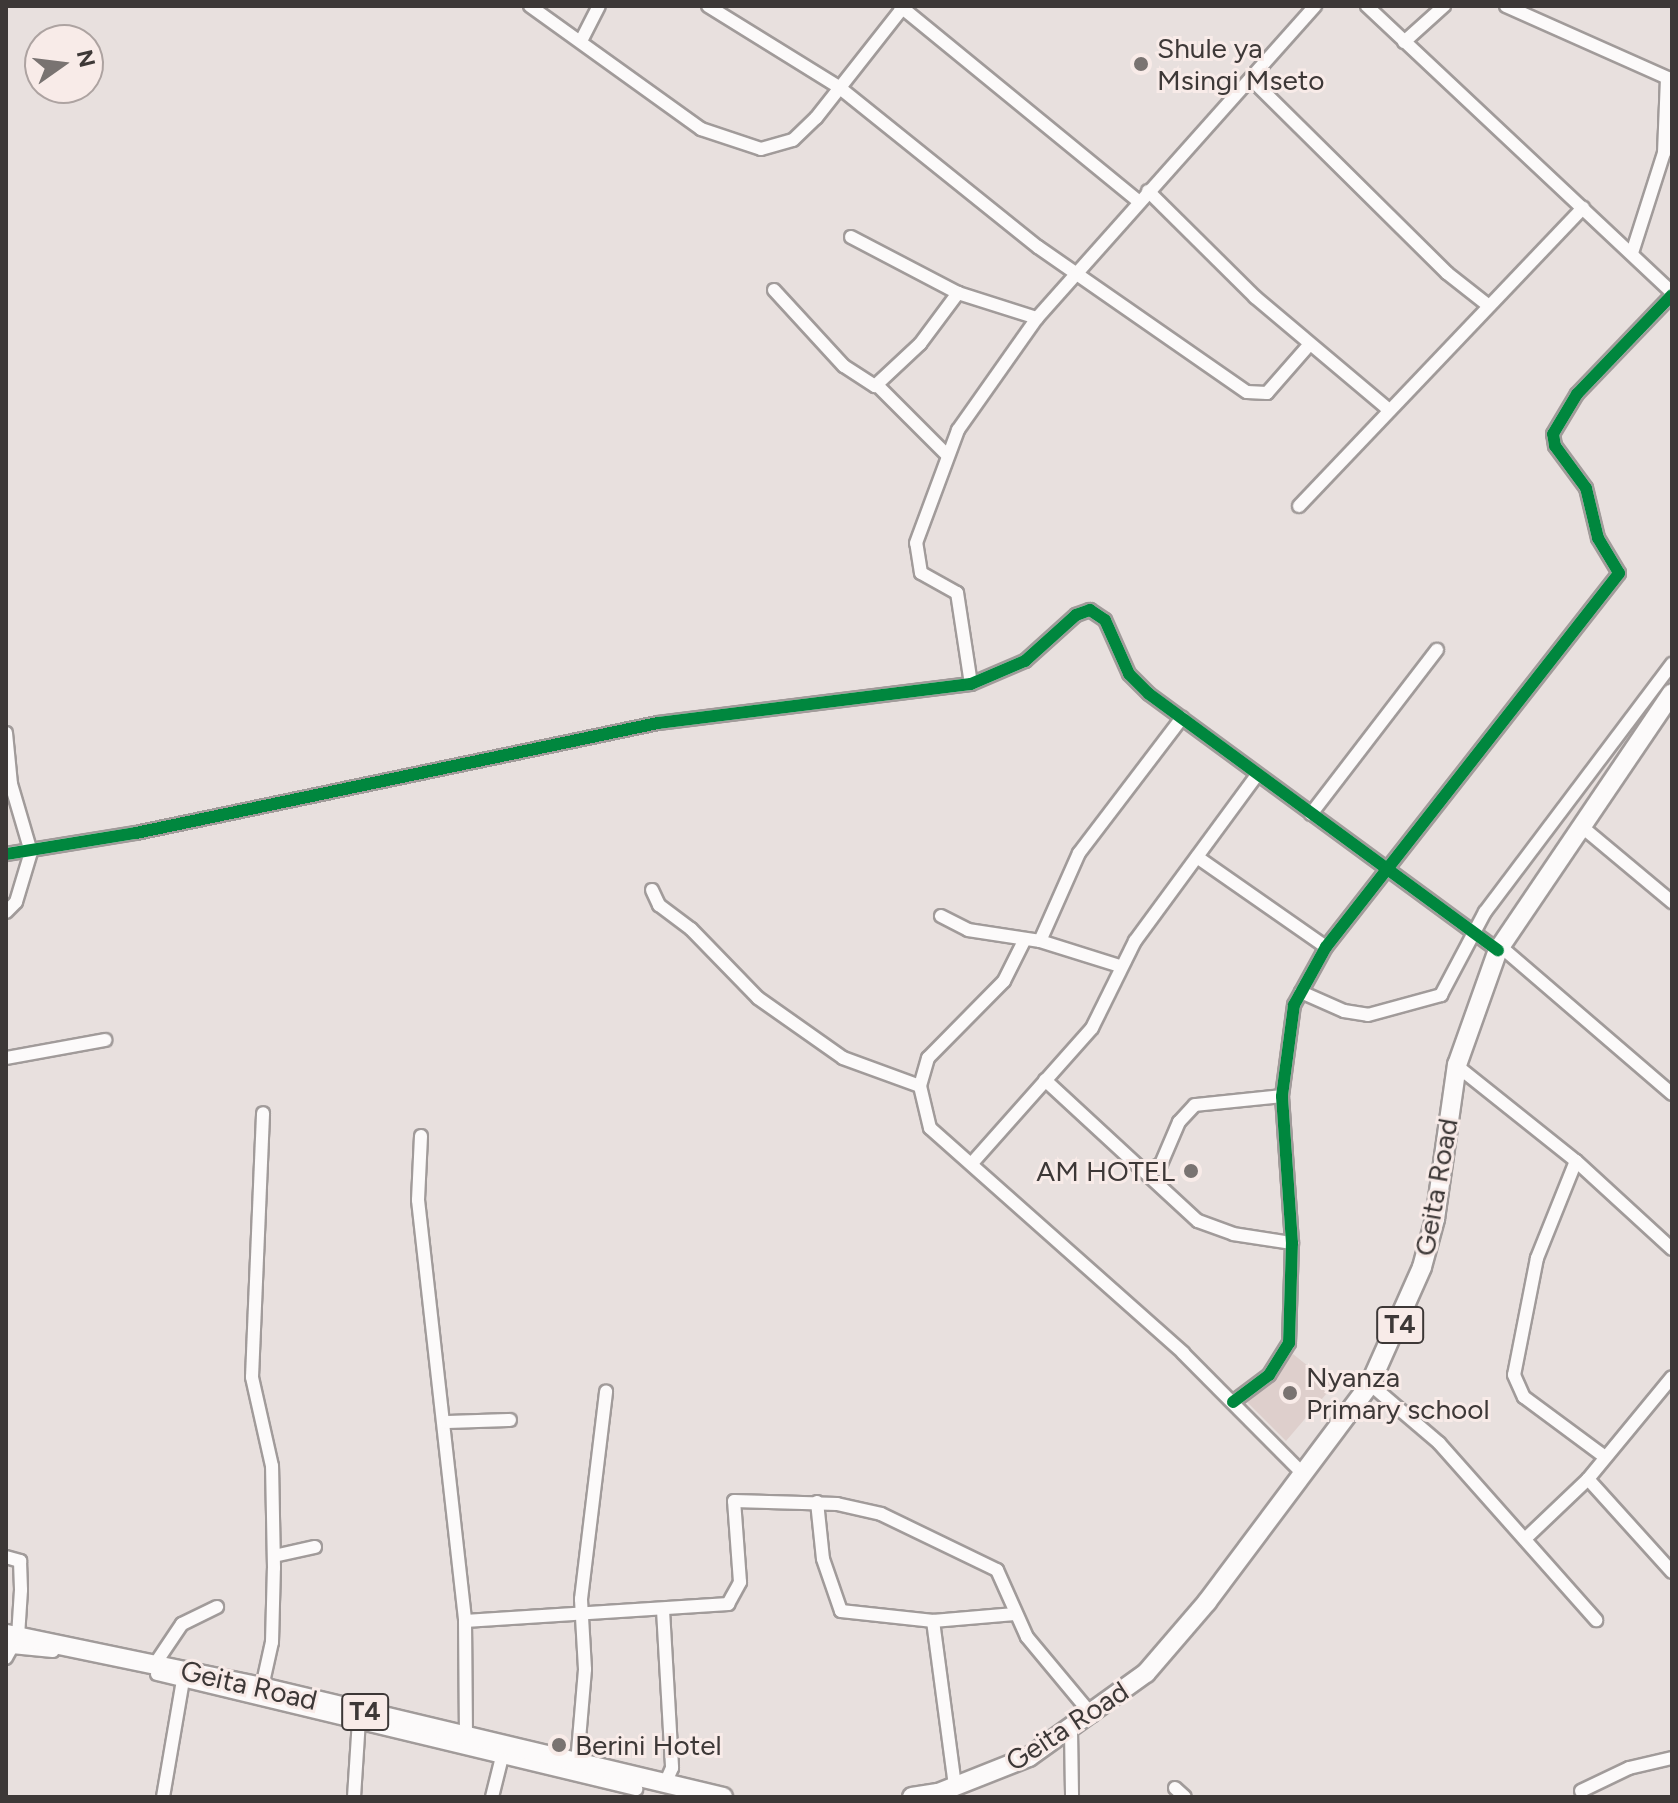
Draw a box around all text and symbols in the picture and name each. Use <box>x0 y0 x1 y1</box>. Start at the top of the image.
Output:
north arrow <box>24 24 104 104</box>
place label: Shule ya Msingi Mseto <box>1157 31 1324 97</box>
text: N <box>71 47 101 70</box>
marker: Shule ya Msingi Mseto <box>1132 55 1150 73</box>
street label: Geita Road <box>1407 1116 1465 1258</box>
place label: AM HOTEL <box>1036 1154 1175 1188</box>
marker: AM HOTEL <box>1182 1162 1200 1180</box>
road number: T4 <box>1376 1303 1424 1347</box>
place label: Nyanza Primary school <box>1306 1360 1490 1426</box>
marker: Nyanza Primary school <box>1281 1384 1299 1402</box>
street label: Geita Road <box>177 1653 321 1717</box>
street label: Geita Road <box>999 1674 1135 1778</box>
road number: T4 <box>341 1690 389 1734</box>
place label: Berini Hotel <box>575 1728 722 1762</box>
marker: Berini Hotel <box>550 1736 568 1754</box>

